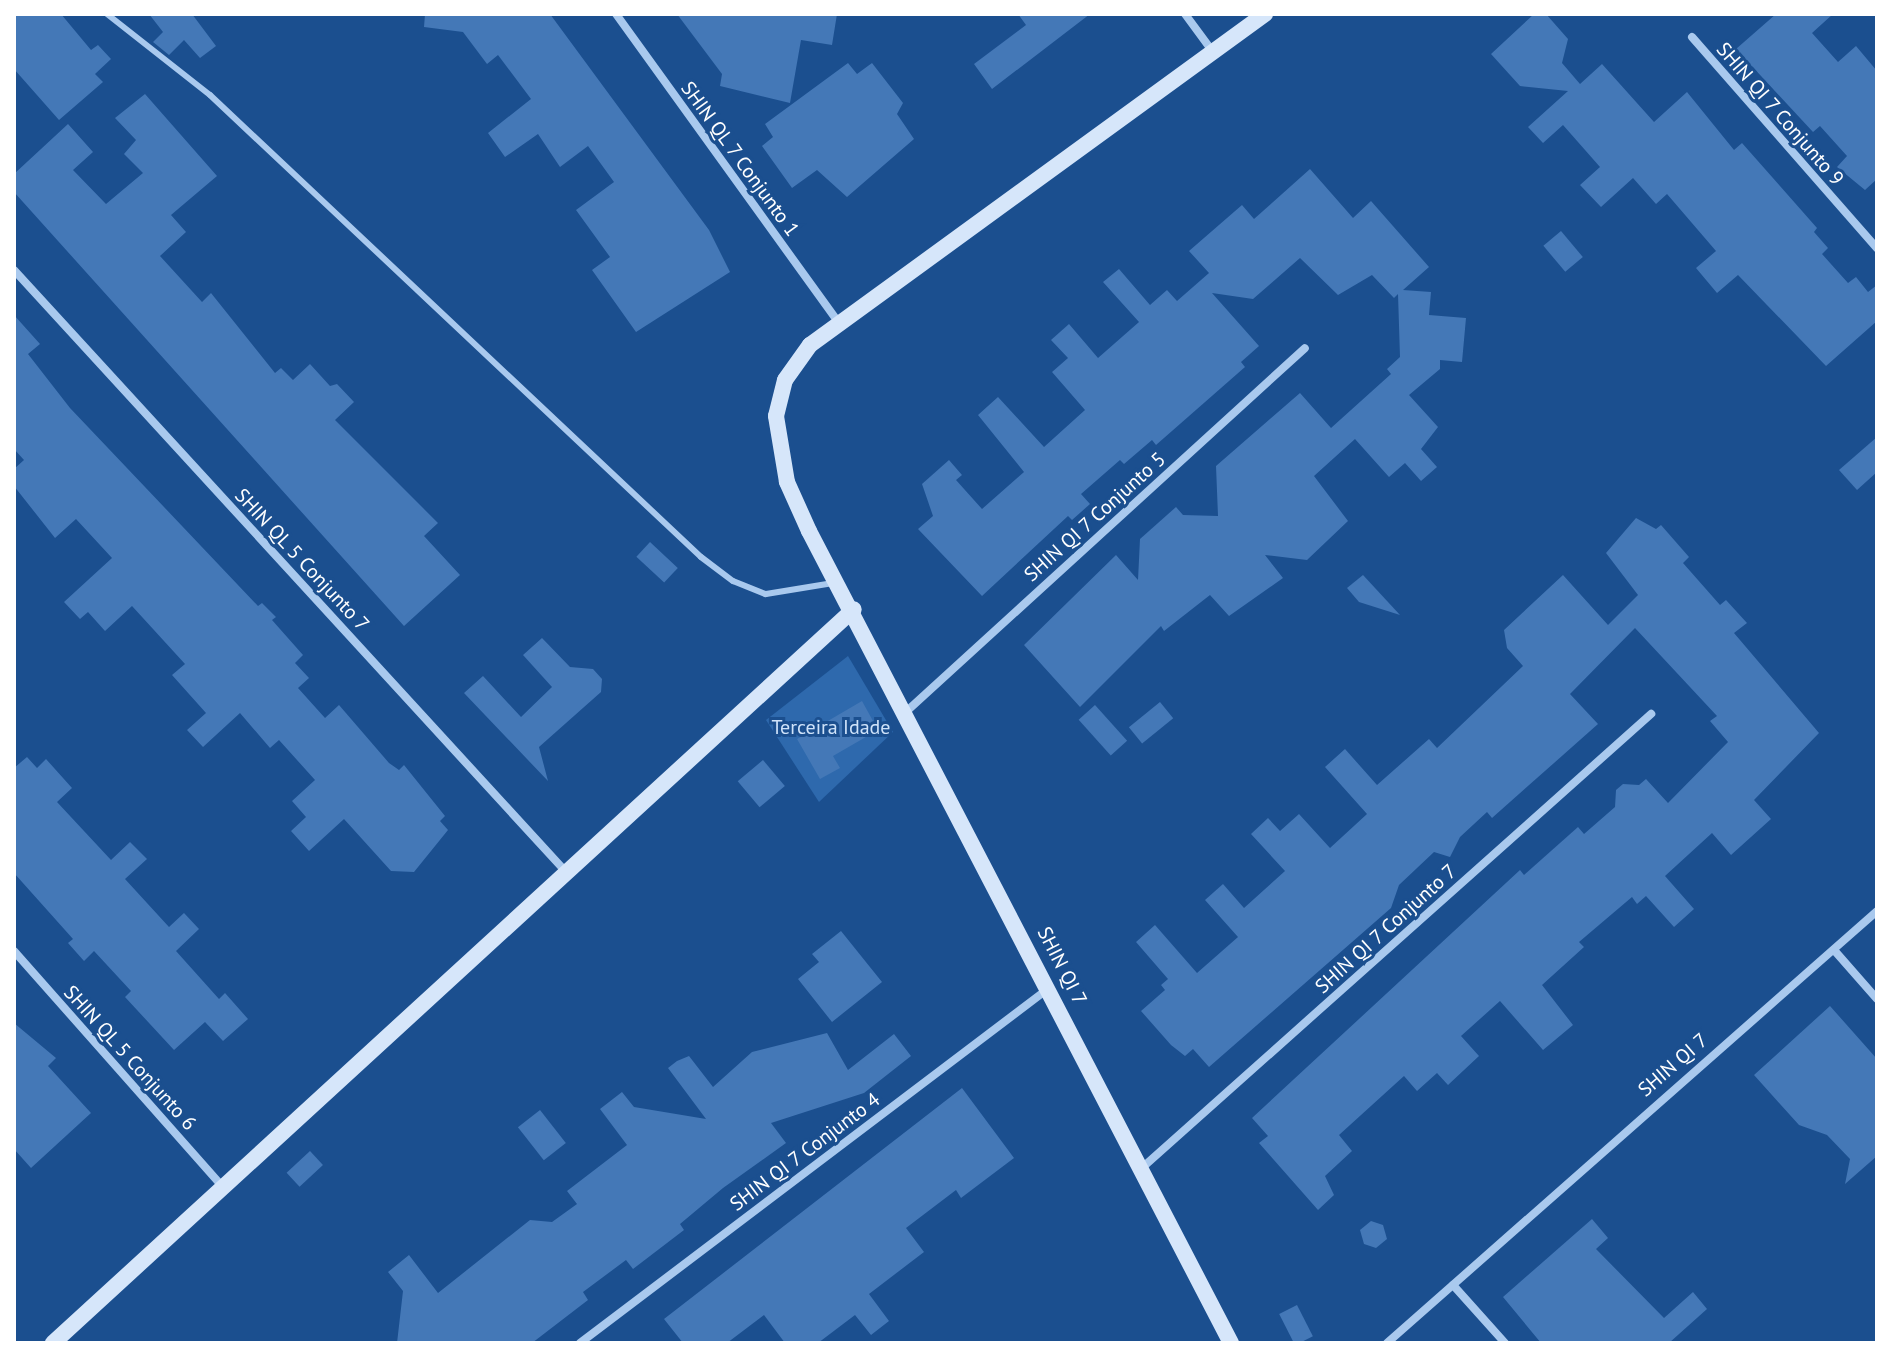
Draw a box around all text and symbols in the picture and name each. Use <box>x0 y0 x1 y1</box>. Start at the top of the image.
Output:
street label: SHIN QI 7 Conjunto 9 <box>1711 37 1849 191</box>
street label: SHIN QL 7 Conjunto 1 <box>675 76 805 242</box>
street label: SHIN QI 7 Conjunto 5 <box>1019 447 1171 587</box>
street label: SHIN QL 5 Conjunto 7 <box>229 483 375 637</box>
park label: Terceira Idade <box>771 715 891 739</box>
street label: SHIN QI 7 Conjunto 7 <box>1310 859 1462 999</box>
street label: SHIN QI 7 <box>1032 923 1092 1009</box>
street label: SHIN QL 5 Conjunto 6 <box>58 980 202 1136</box>
street label: SHIN QI 7 <box>1633 1028 1713 1102</box>
street label: SHIN QI 7 Conjunto 4 <box>725 1087 885 1217</box>

